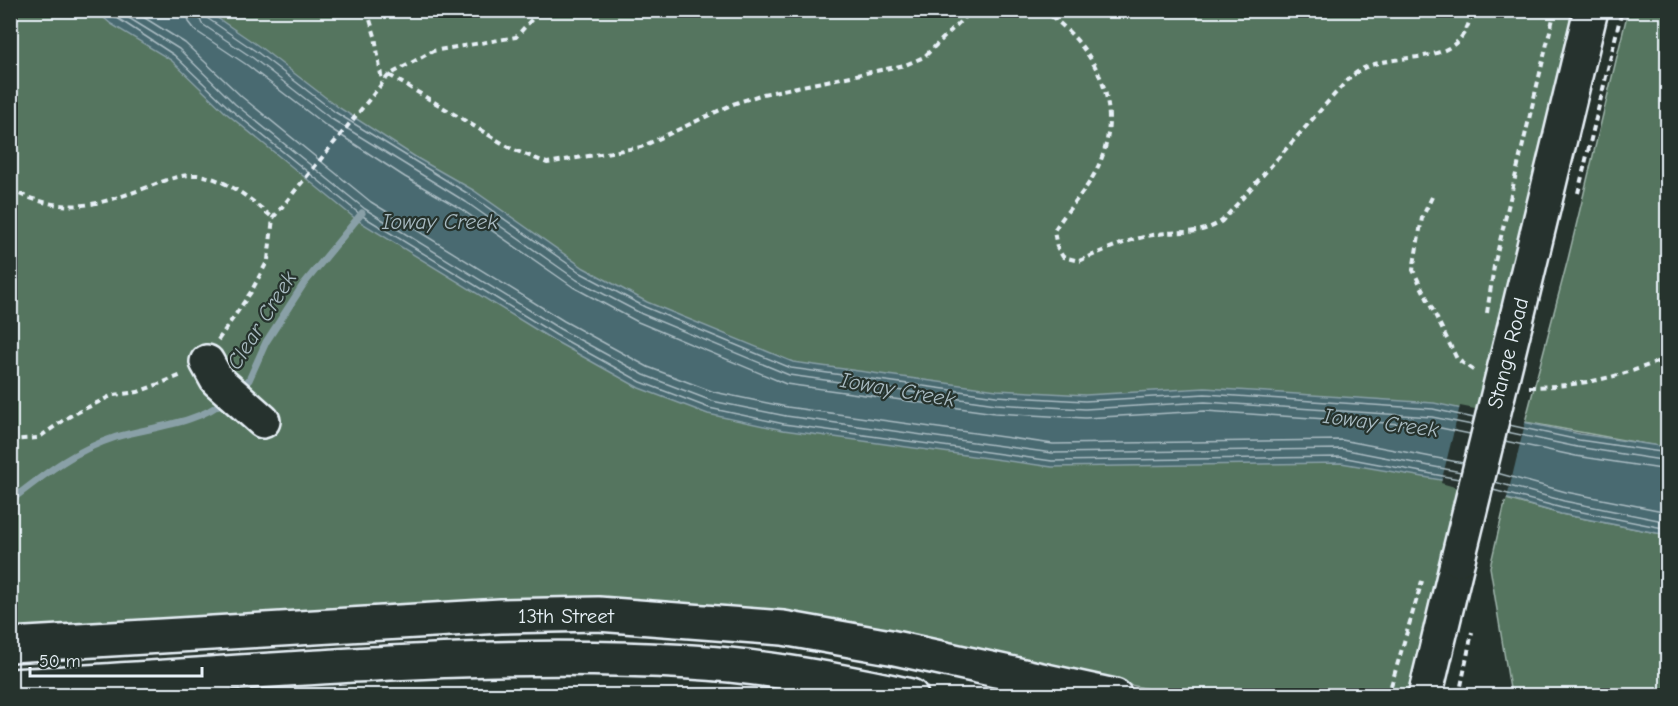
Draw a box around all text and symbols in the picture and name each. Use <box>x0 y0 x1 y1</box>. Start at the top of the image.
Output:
water label: Ioway Creek <box>381 209 498 235</box>
water label: Clear Creek <box>221 266 302 375</box>
street label: Stange Road <box>1483 295 1533 411</box>
water label: Ioway Creek <box>837 367 958 413</box>
water label: Ioway Creek <box>1321 403 1440 443</box>
street label: 13th Street <box>518 604 615 628</box>
scale bar <box>30 640 202 678</box>
text: 50 m <box>39 651 81 672</box>

